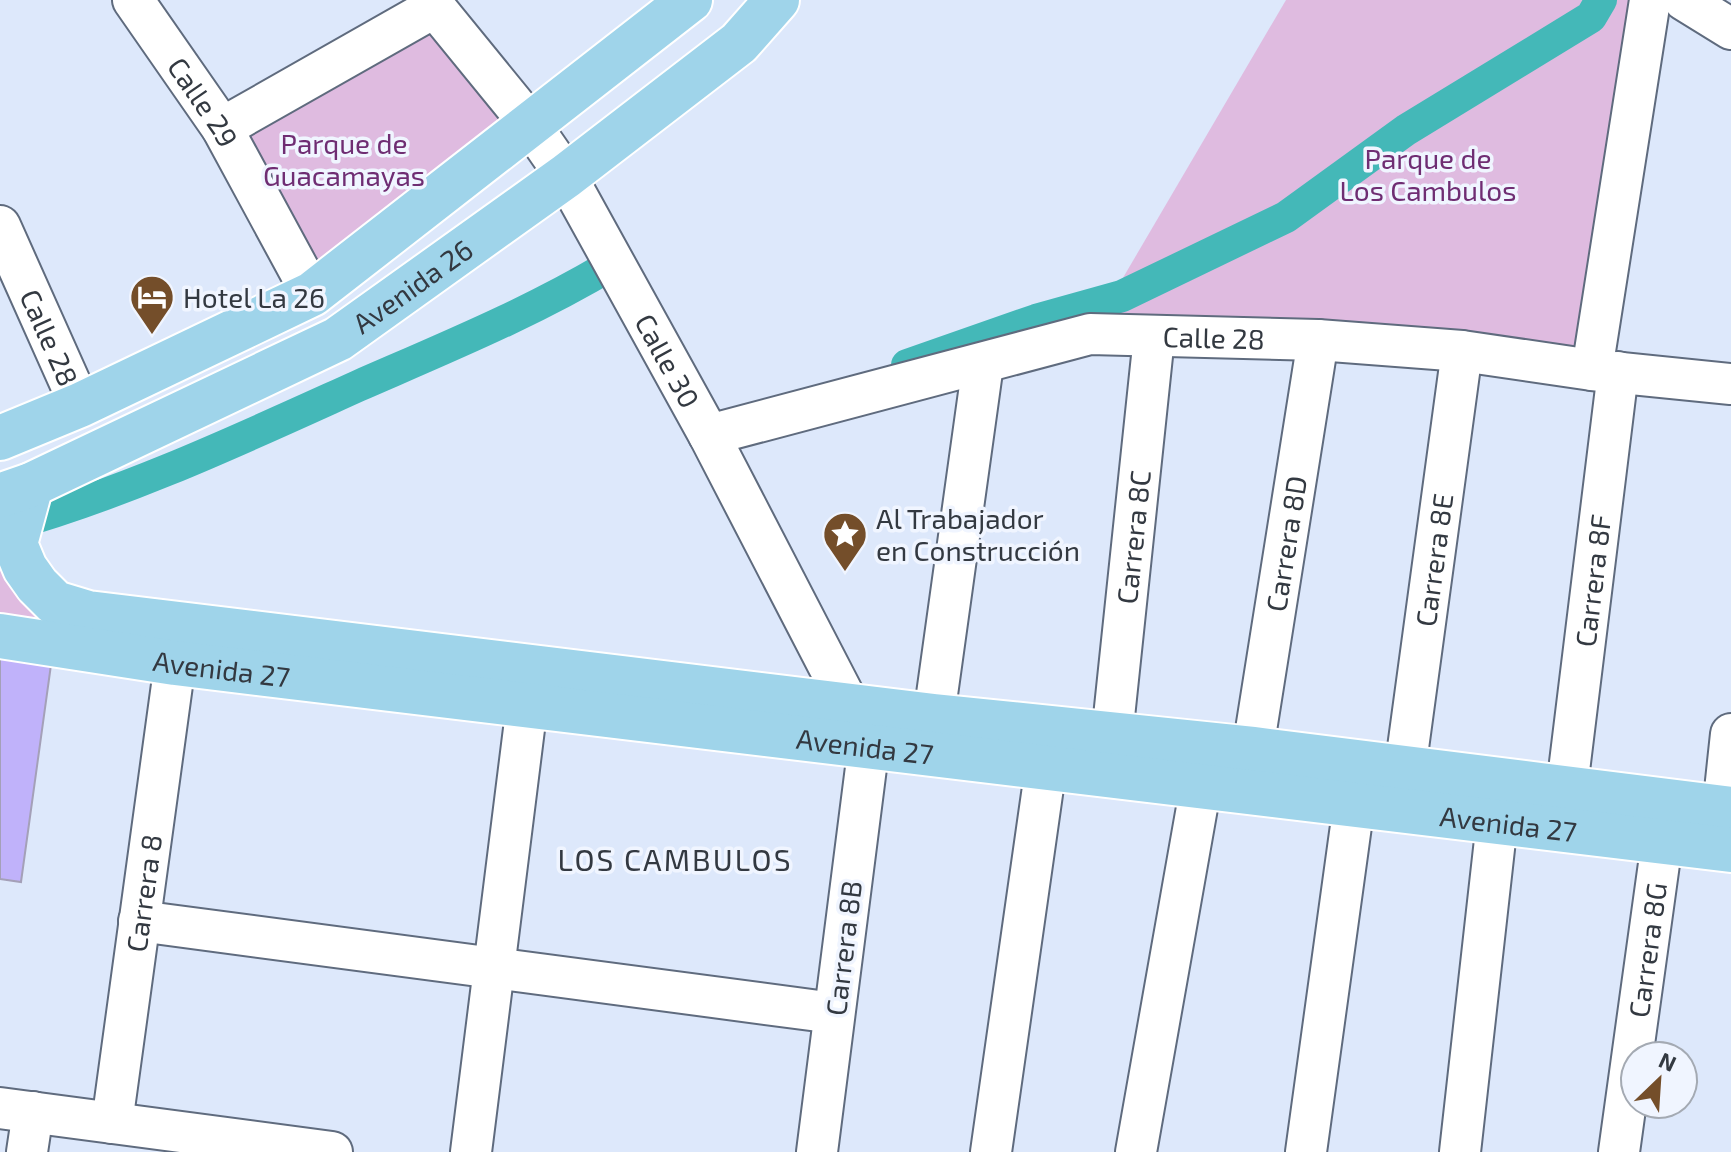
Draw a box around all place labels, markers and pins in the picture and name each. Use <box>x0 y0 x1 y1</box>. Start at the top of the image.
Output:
hotel icon: Hotel La 26 <box>128 273 176 336</box>
place label: Hotel La 26 <box>183 280 325 314</box>
place label: Al Trabajador en Construcción <box>876 501 1080 567</box>
place icon: Al Trabajador en Construcción <box>821 510 869 573</box>

